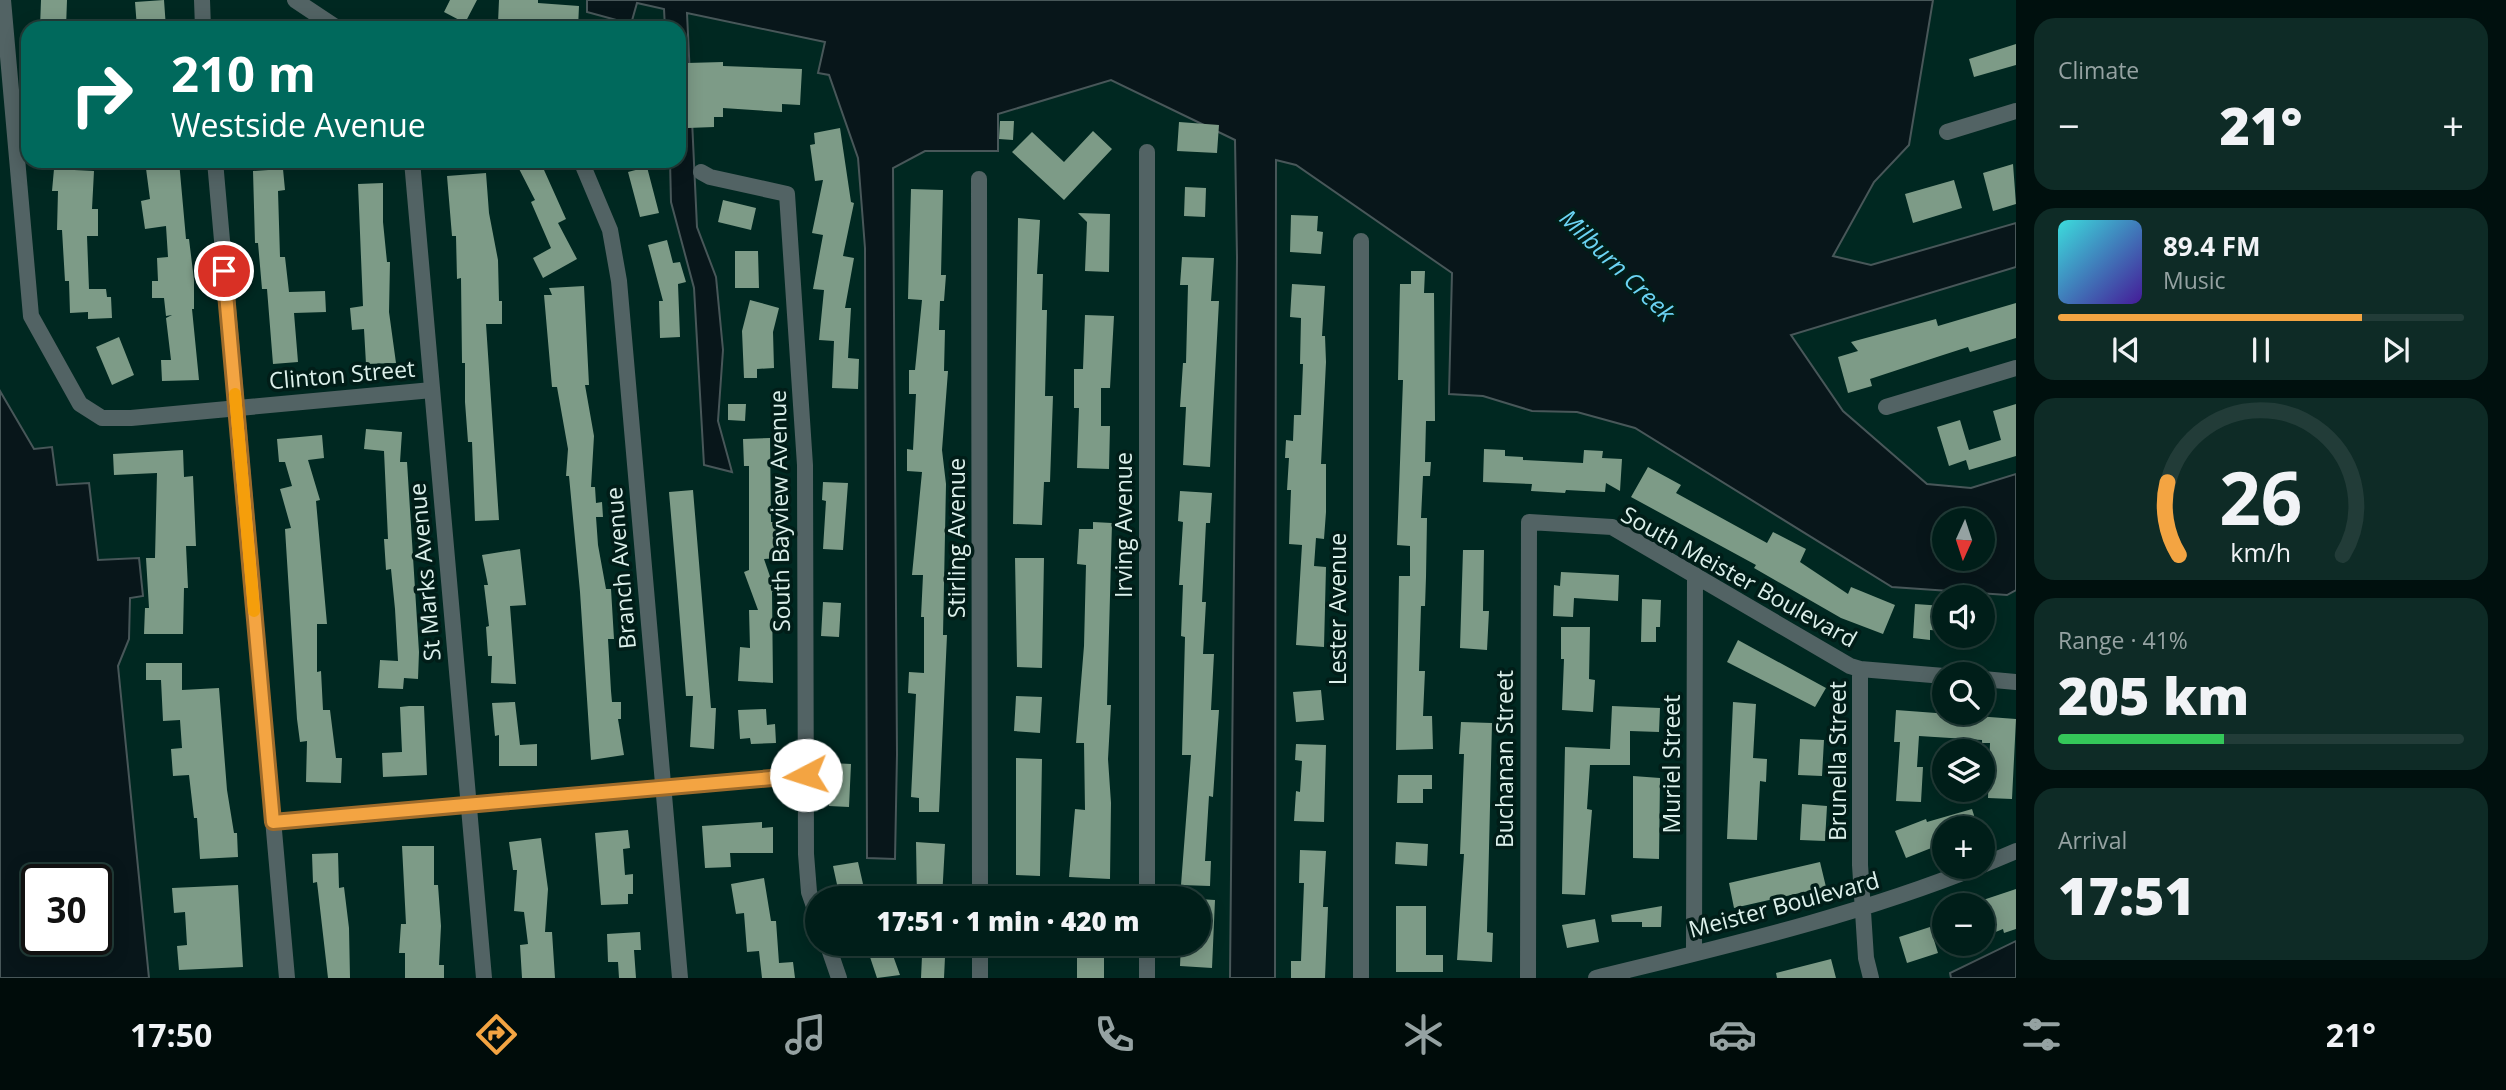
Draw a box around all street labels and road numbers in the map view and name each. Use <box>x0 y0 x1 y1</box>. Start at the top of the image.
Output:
street label: Clinton Street <box>268 352 416 396</box>
street label: South Bayview Avenue <box>761 390 797 632</box>
street label: Irving Avenue <box>1107 452 1139 598</box>
street label: Stirling Avenue <box>940 458 972 618</box>
street label: St Marks Avenue <box>400 482 448 663</box>
street label: Branch Avenue <box>597 486 643 650</box>
street label: South Meister Boulevard <box>1616 498 1863 654</box>
street label: Lester Avenue <box>1321 533 1353 685</box>
street label: Buchanan Street <box>1488 670 1520 848</box>
street label: Brunella Street <box>1821 681 1853 841</box>
street label: Muriel Street <box>1655 695 1687 833</box>
street label: Meister Boulevard <box>1685 863 1883 945</box>

